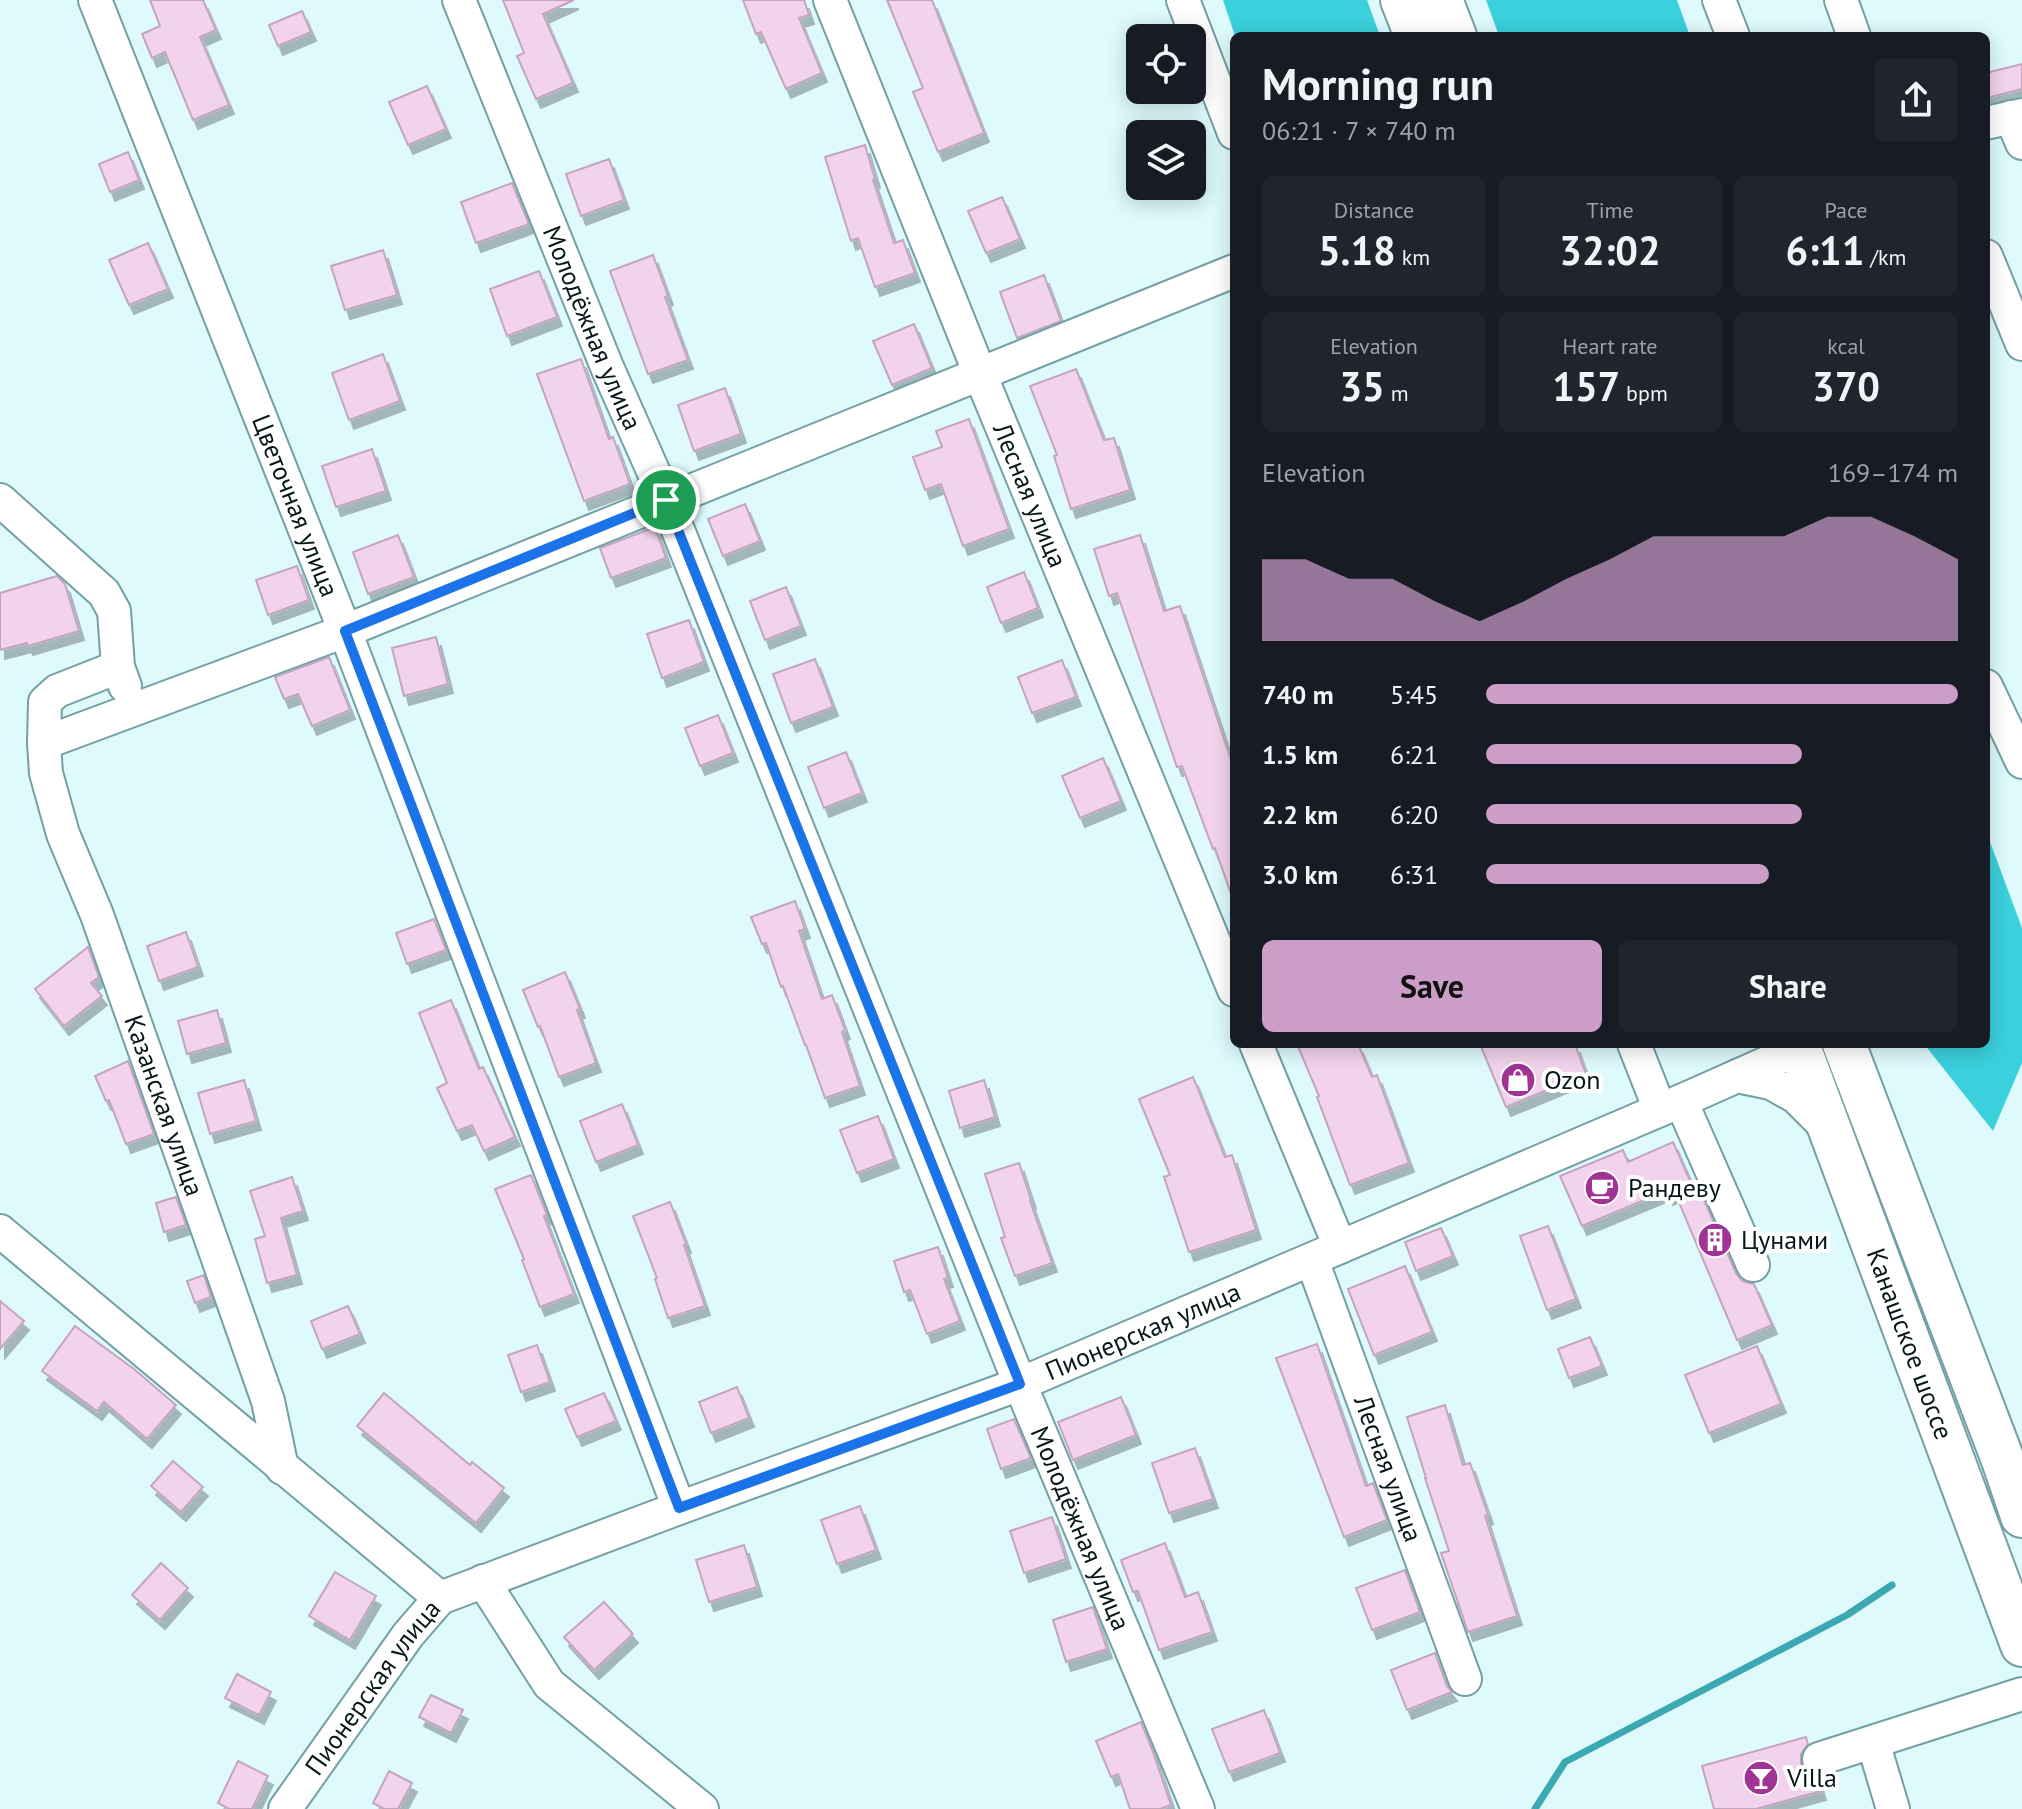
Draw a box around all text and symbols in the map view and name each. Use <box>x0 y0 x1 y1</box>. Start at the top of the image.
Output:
map controls <box>1126 24 1206 200</box>
button: locate <box>1126 24 1206 104</box>
text: Morning run <box>1262 55 1494 112</box>
button: share <box>1874 58 1958 142</box>
text: 06:21 · 7 × 740 m <box>1262 114 1456 147</box>
button: layers <box>1126 120 1206 200</box>
text: Distance <box>1334 196 1414 224</box>
text: Time <box>1586 196 1634 224</box>
text: Pace <box>1824 196 1868 224</box>
street label: Молодёжная улица <box>536 221 650 435</box>
text: 5.18 <box>1318 224 1396 276</box>
text: 32:02 <box>1559 224 1661 276</box>
text: 6:11 <box>1786 224 1864 276</box>
text: km <box>1396 243 1430 271</box>
text: /km <box>1864 243 1906 271</box>
text: Elevation <box>1330 332 1418 360</box>
text: Heart rate <box>1562 332 1658 360</box>
text: kcal <box>1827 332 1865 360</box>
text: 35 <box>1339 360 1385 412</box>
text: 157 <box>1552 360 1620 412</box>
text: 370 <box>1812 360 1880 412</box>
text: m <box>1385 379 1409 407</box>
text: bpm <box>1620 379 1668 407</box>
street label: Цветочная улица <box>245 410 347 601</box>
street label: Лесная улица <box>986 417 1075 572</box>
text: Elevation <box>1262 456 1366 489</box>
text: 169–174 m <box>1828 456 1958 489</box>
pin <box>632 466 700 534</box>
icon: arrive <box>644 478 688 522</box>
text: 740 m <box>1262 678 1334 711</box>
text: 5:45 <box>1390 678 1438 711</box>
text: 1.5 km <box>1262 738 1338 771</box>
text: 6:21 <box>1390 738 1438 771</box>
text: 2.2 km <box>1262 798 1338 831</box>
text: 6:20 <box>1390 798 1438 831</box>
text: 3.0 km <box>1262 858 1338 891</box>
text: 6:31 <box>1390 858 1438 891</box>
button: Save <box>1262 940 1602 1032</box>
button: Share <box>1618 940 1958 1032</box>
street label: Казанская улица <box>117 1010 212 1200</box>
shop icon: Ozon <box>1499 1061 1537 1099</box>
place label: Ozon <box>1544 1063 1601 1096</box>
cafe icon: Рандеву <box>1583 1169 1621 1207</box>
place label: Рандеву <box>1628 1171 1721 1204</box>
building icon: Цунами <box>1696 1221 1734 1259</box>
place label: Цунами <box>1741 1223 1828 1256</box>
street label: Канашское шоссе <box>1860 1244 1961 1444</box>
street label: Пионерская улица <box>1040 1275 1245 1387</box>
street label: Лесная улица <box>1346 1390 1430 1546</box>
street label: Молодёжная улица <box>1024 1421 1138 1635</box>
street label: Пионерская улица <box>297 1592 447 1781</box>
bar icon: Villa <box>1742 1759 1780 1797</box>
place label: Villa <box>1786 1761 1837 1794</box>

